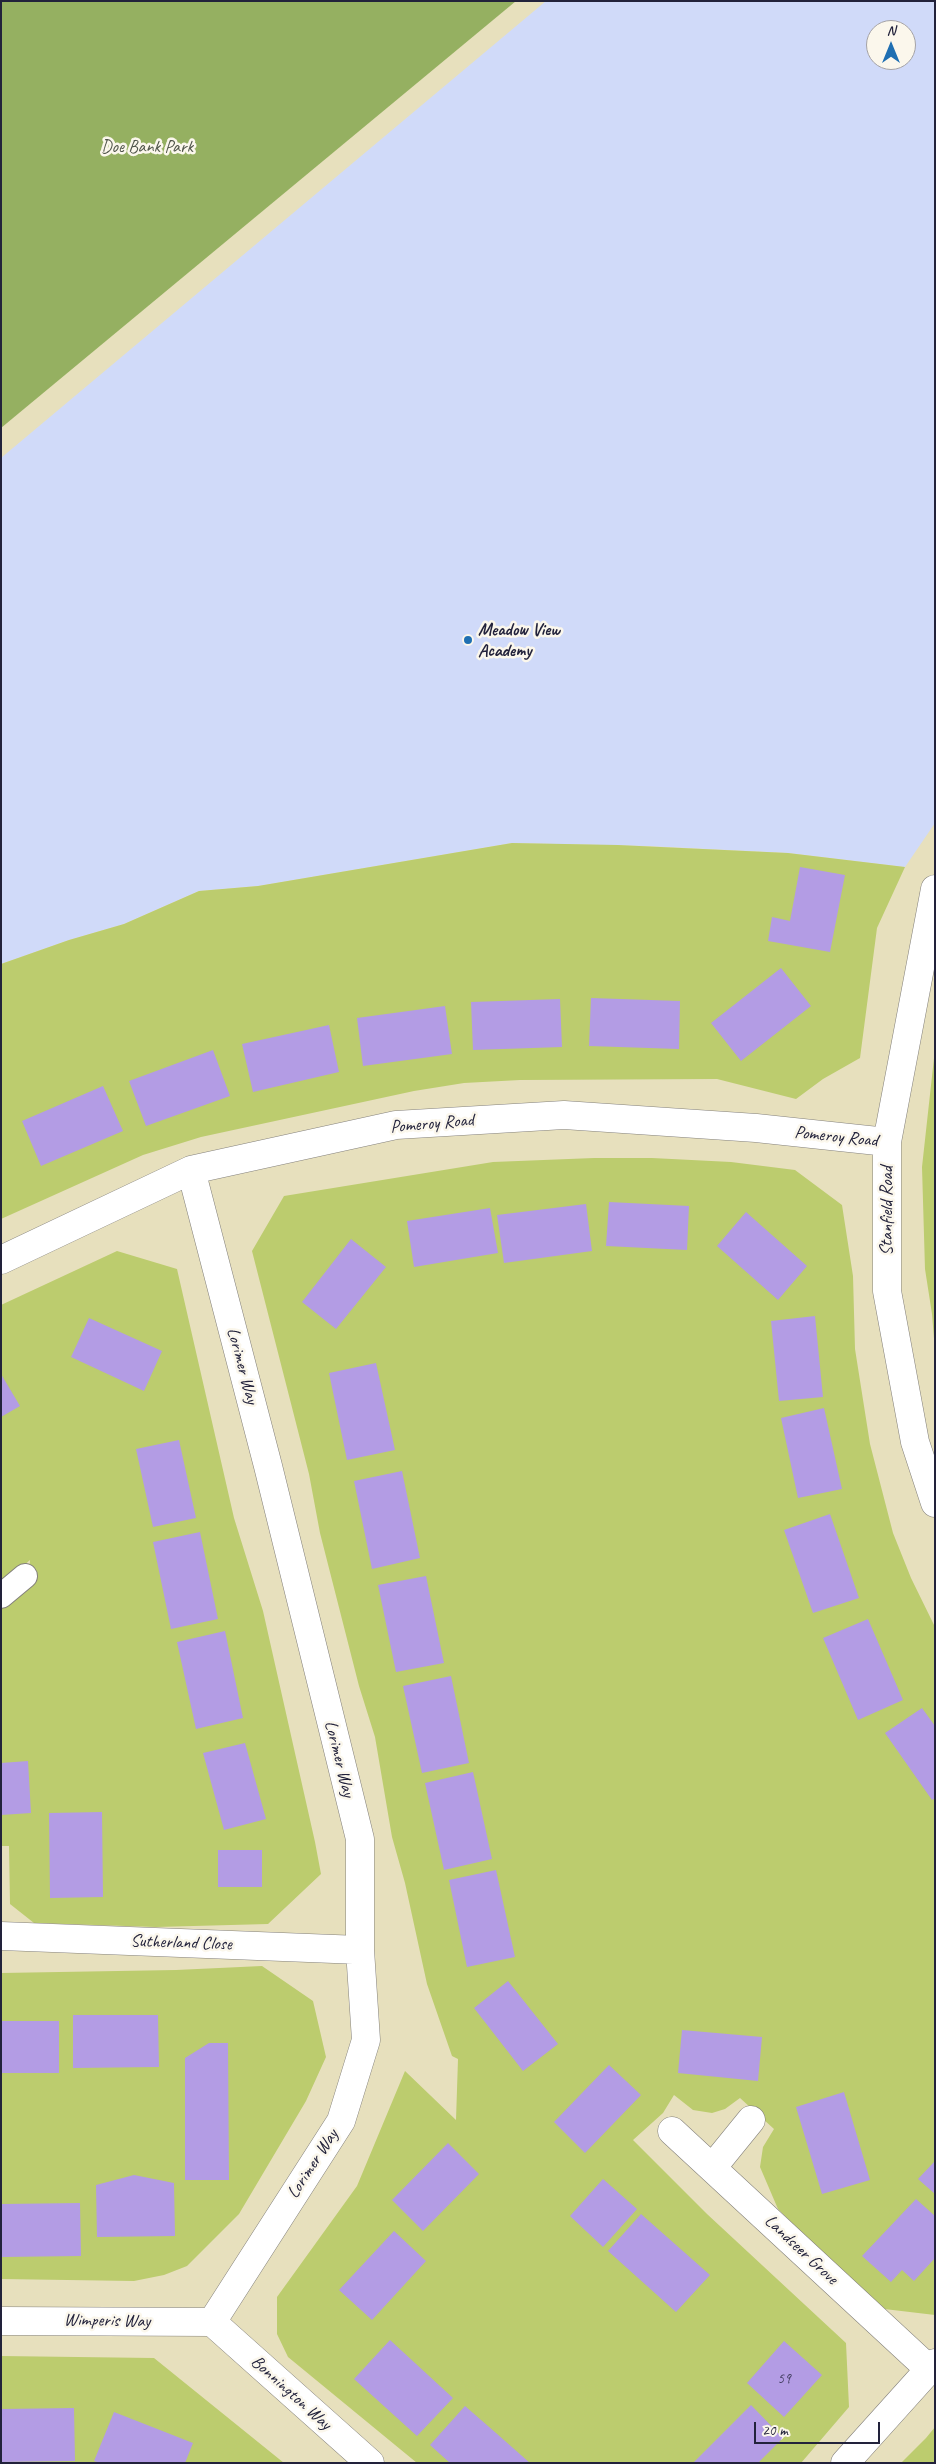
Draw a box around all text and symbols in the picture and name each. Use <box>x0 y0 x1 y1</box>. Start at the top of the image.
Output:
north arrow <box>866 20 916 70</box>
text: N <box>887 22 895 39</box>
park label: Doe Bank Park <box>101 136 193 158</box>
place label: Meadow View Academy <box>478 619 560 662</box>
marker: Meadow View Academy <box>462 634 474 646</box>
street label: Pomeroy Road <box>389 1110 475 1138</box>
street label: Pomeroy Road <box>793 1122 879 1152</box>
street label: Stanfield Road <box>876 1166 898 1256</box>
street label: Lorimer Way <box>221 1325 263 1407</box>
street label: Lorimer Way <box>319 1718 359 1800</box>
street label: Sutherland Close <box>130 1930 232 1956</box>
street label: Lorimer Way <box>283 2125 343 2203</box>
street label: Landseer Grove <box>760 2210 842 2290</box>
street label: Wimperis Way <box>64 2309 150 2333</box>
street label: Bonnington Way <box>246 2351 336 2435</box>
house number: 59 <box>777 2370 791 2388</box>
scale bar <box>756 2412 882 2444</box>
text: 20 m <box>762 2421 788 2440</box>

